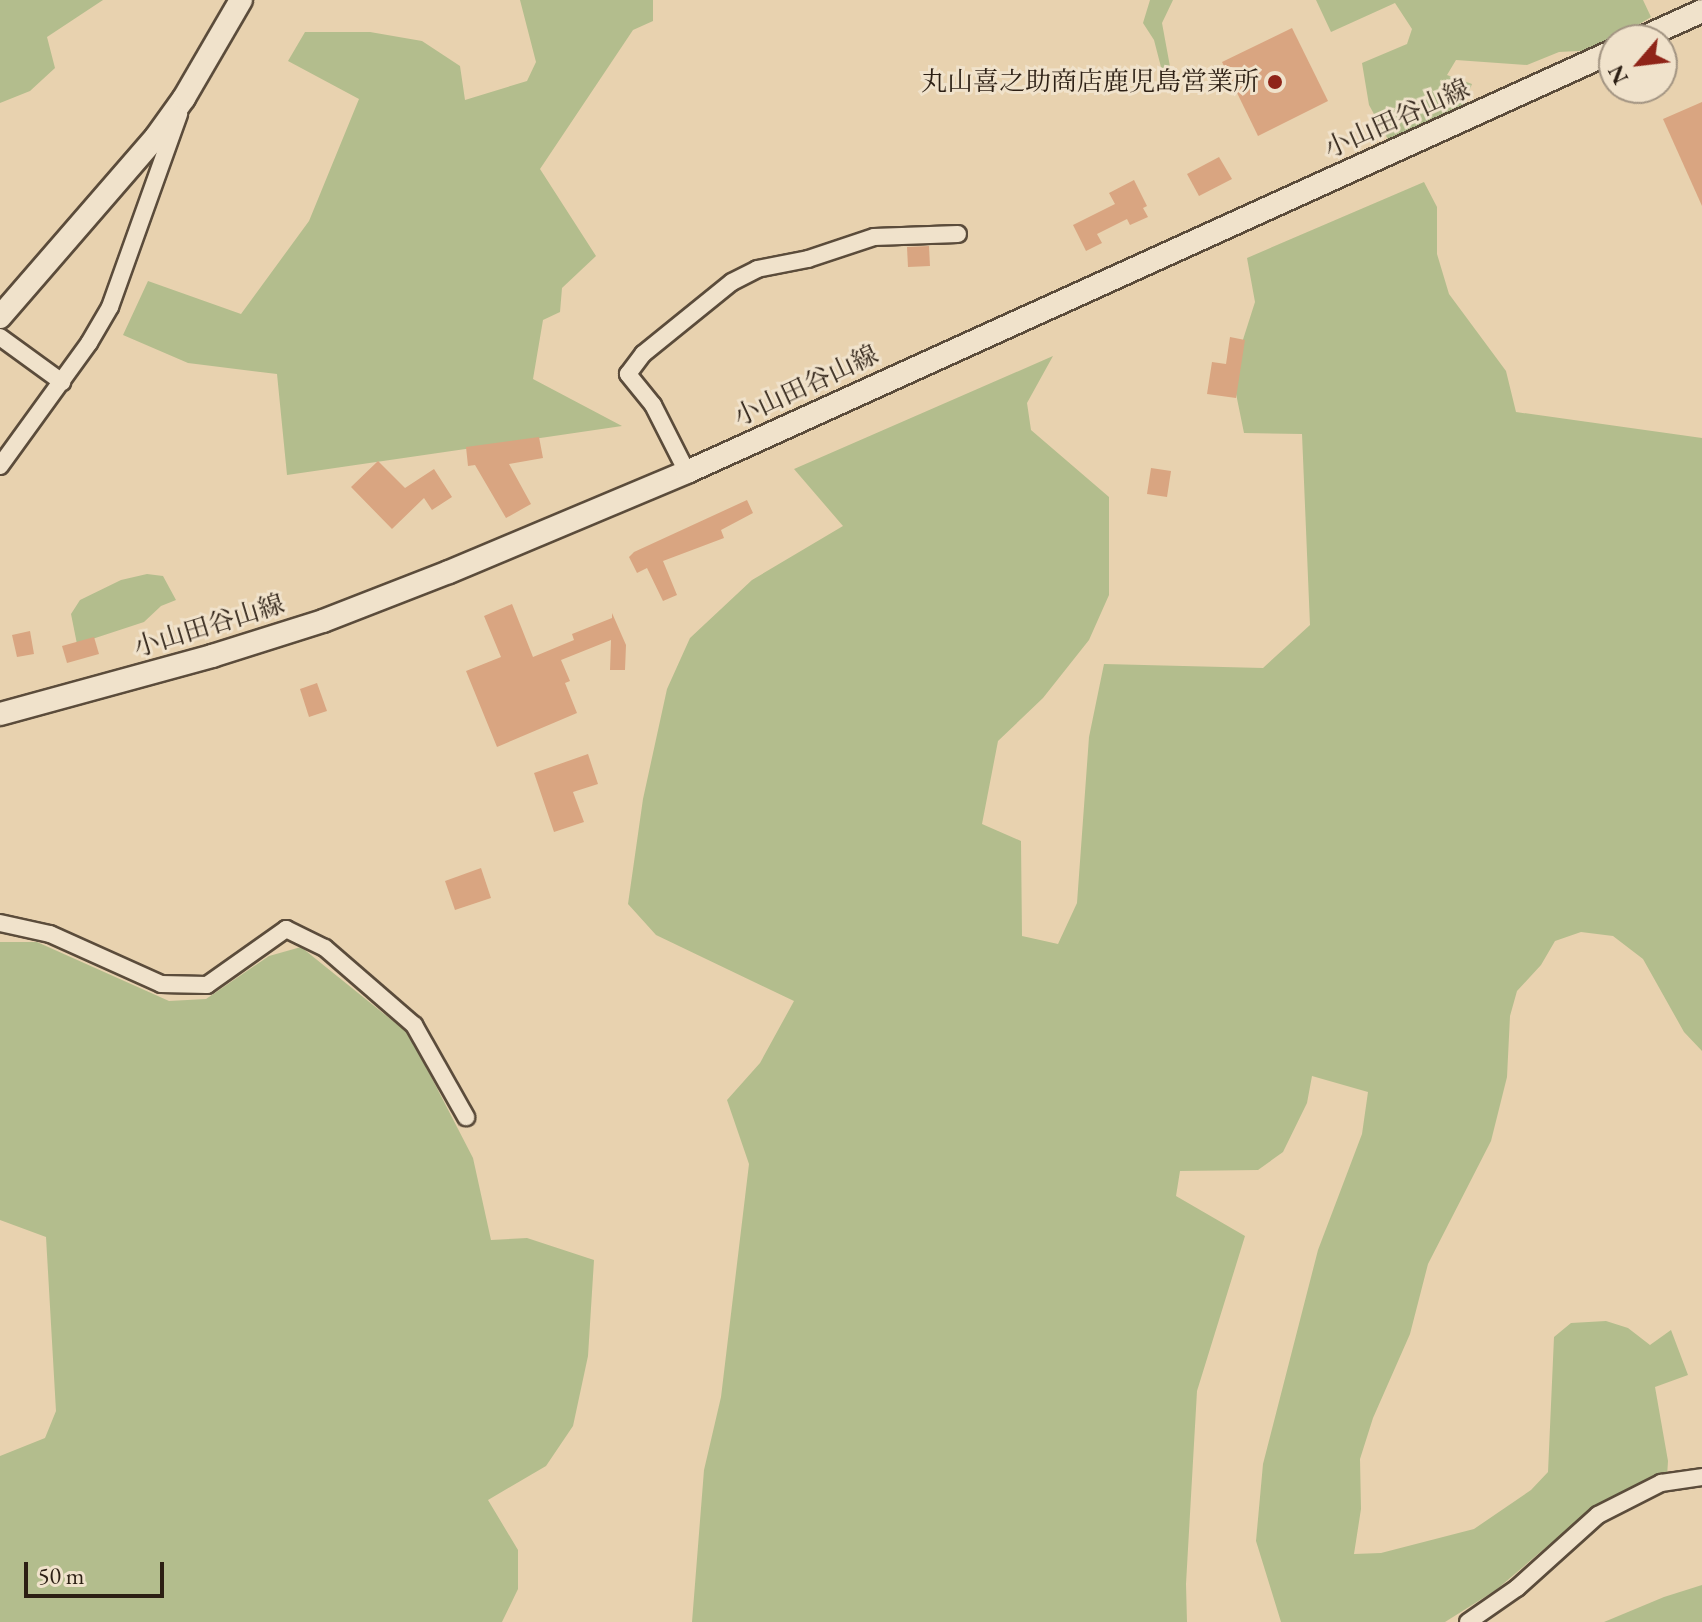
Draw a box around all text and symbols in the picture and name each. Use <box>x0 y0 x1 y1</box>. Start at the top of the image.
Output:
north arrow <box>1598 24 1678 104</box>
text: N <box>1601 60 1635 89</box>
place label: 丸山喜之助商店鹿児島営業所 <box>921 66 1259 98</box>
marker: 丸山喜之助商店鹿児島営業所 <box>1266 73 1284 91</box>
street label: 小山田谷山線 <box>1319 73 1475 165</box>
street label: 小山田谷山線 <box>729 339 883 433</box>
street label: 小山田谷山線 <box>130 588 288 664</box>
scale bar <box>28 1546 168 1596</box>
text: 50 m <box>38 1560 85 1591</box>

